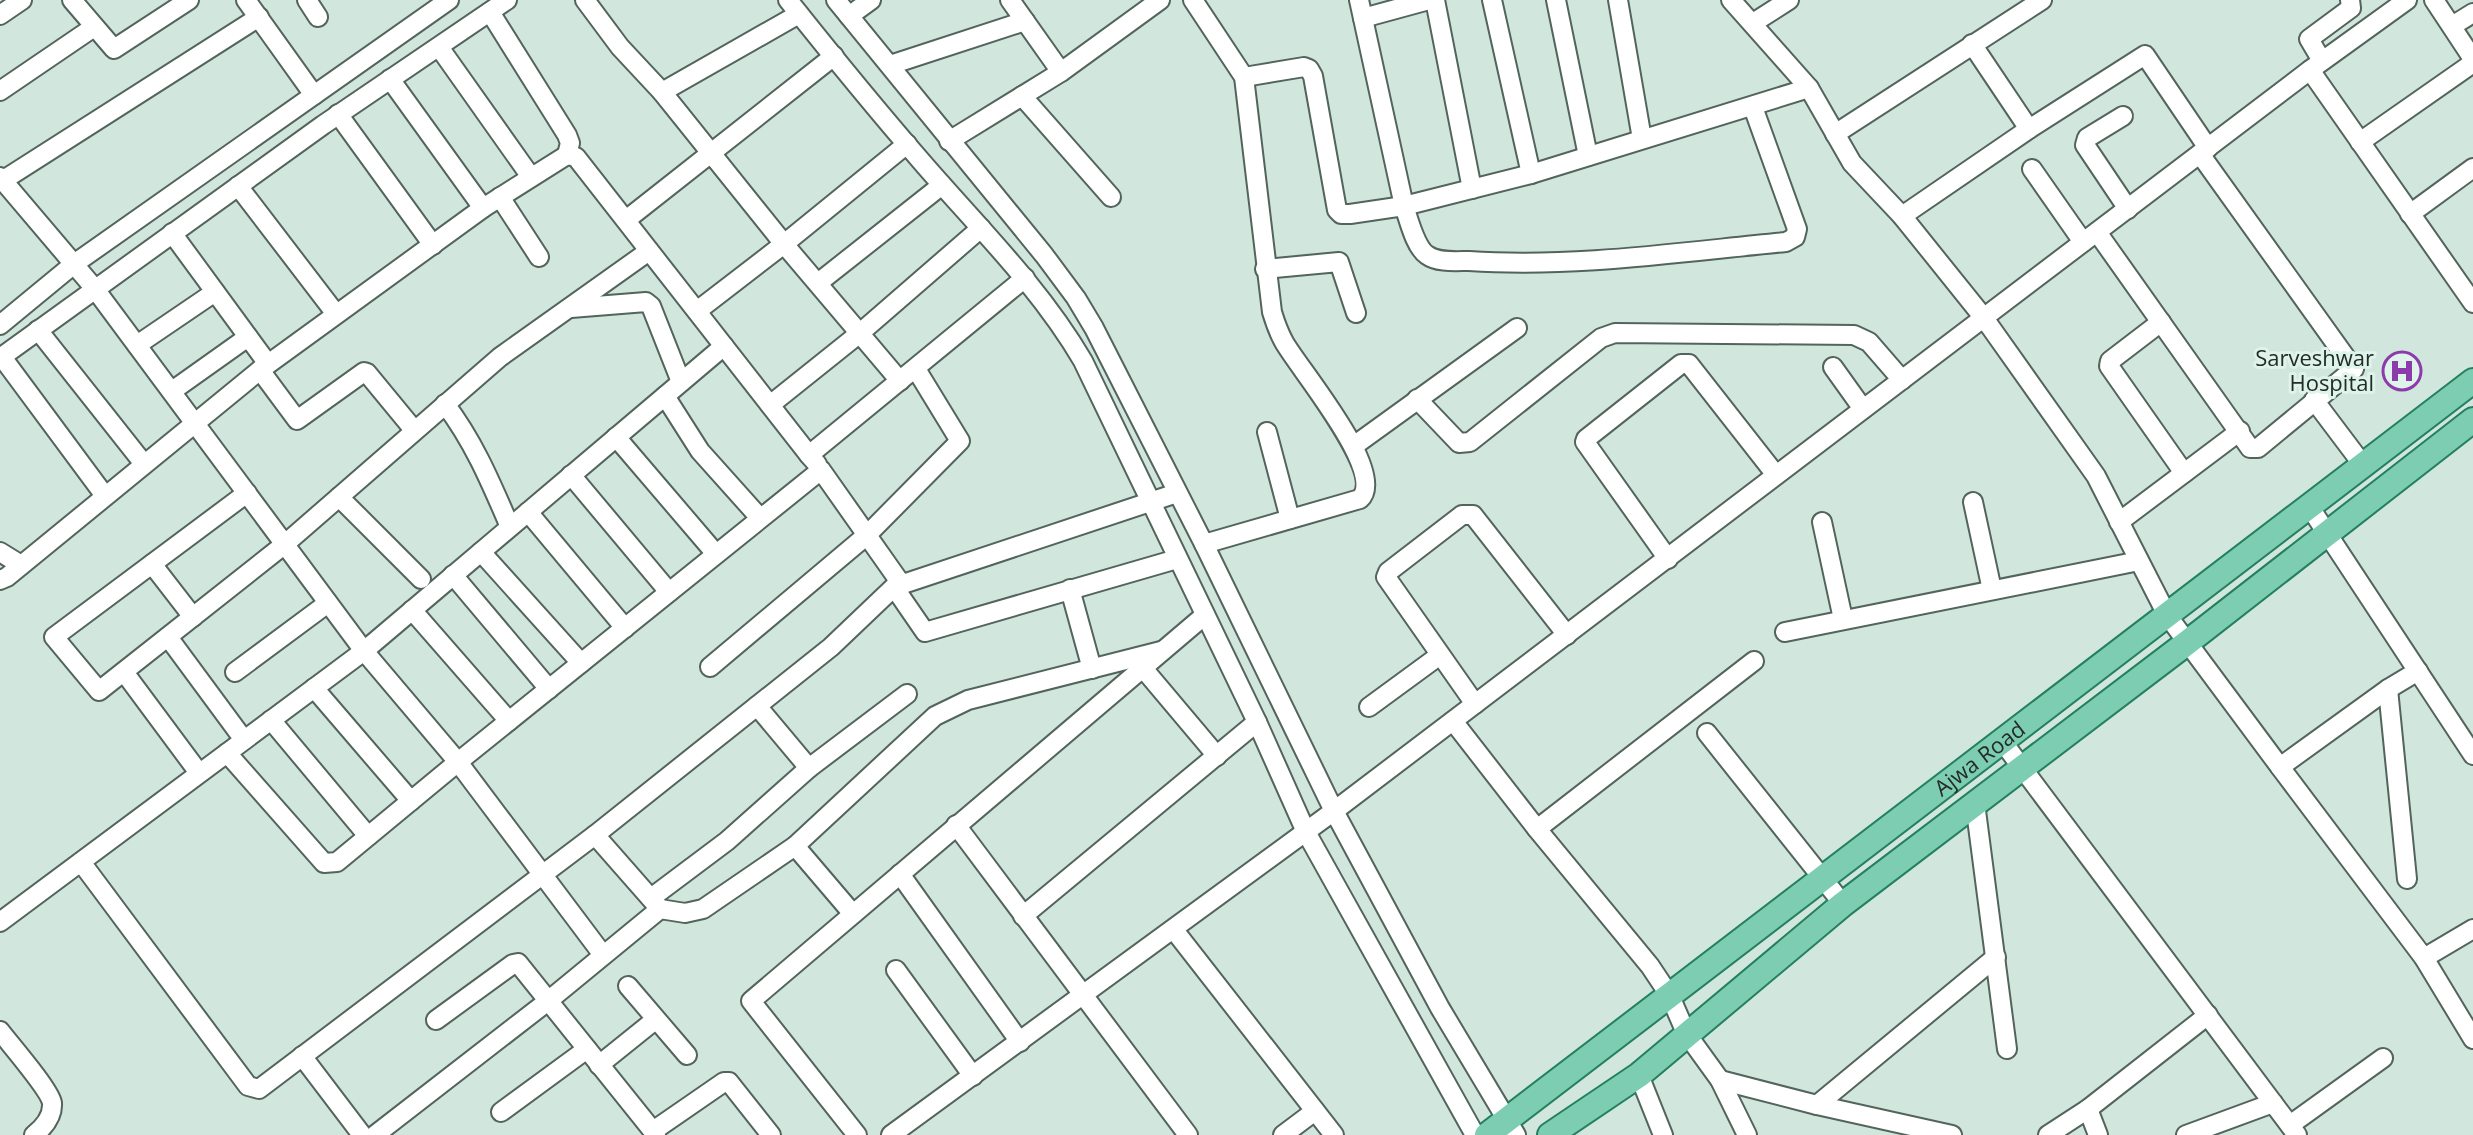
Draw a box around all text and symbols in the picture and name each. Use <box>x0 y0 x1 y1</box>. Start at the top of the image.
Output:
place label: Sarveshwar Hospital <box>2255 342 2374 397</box>
hospital icon: Sarveshwar Hospital <box>2381 350 2423 392</box>
street label: Ajwa Road <box>1927 713 2031 802</box>

